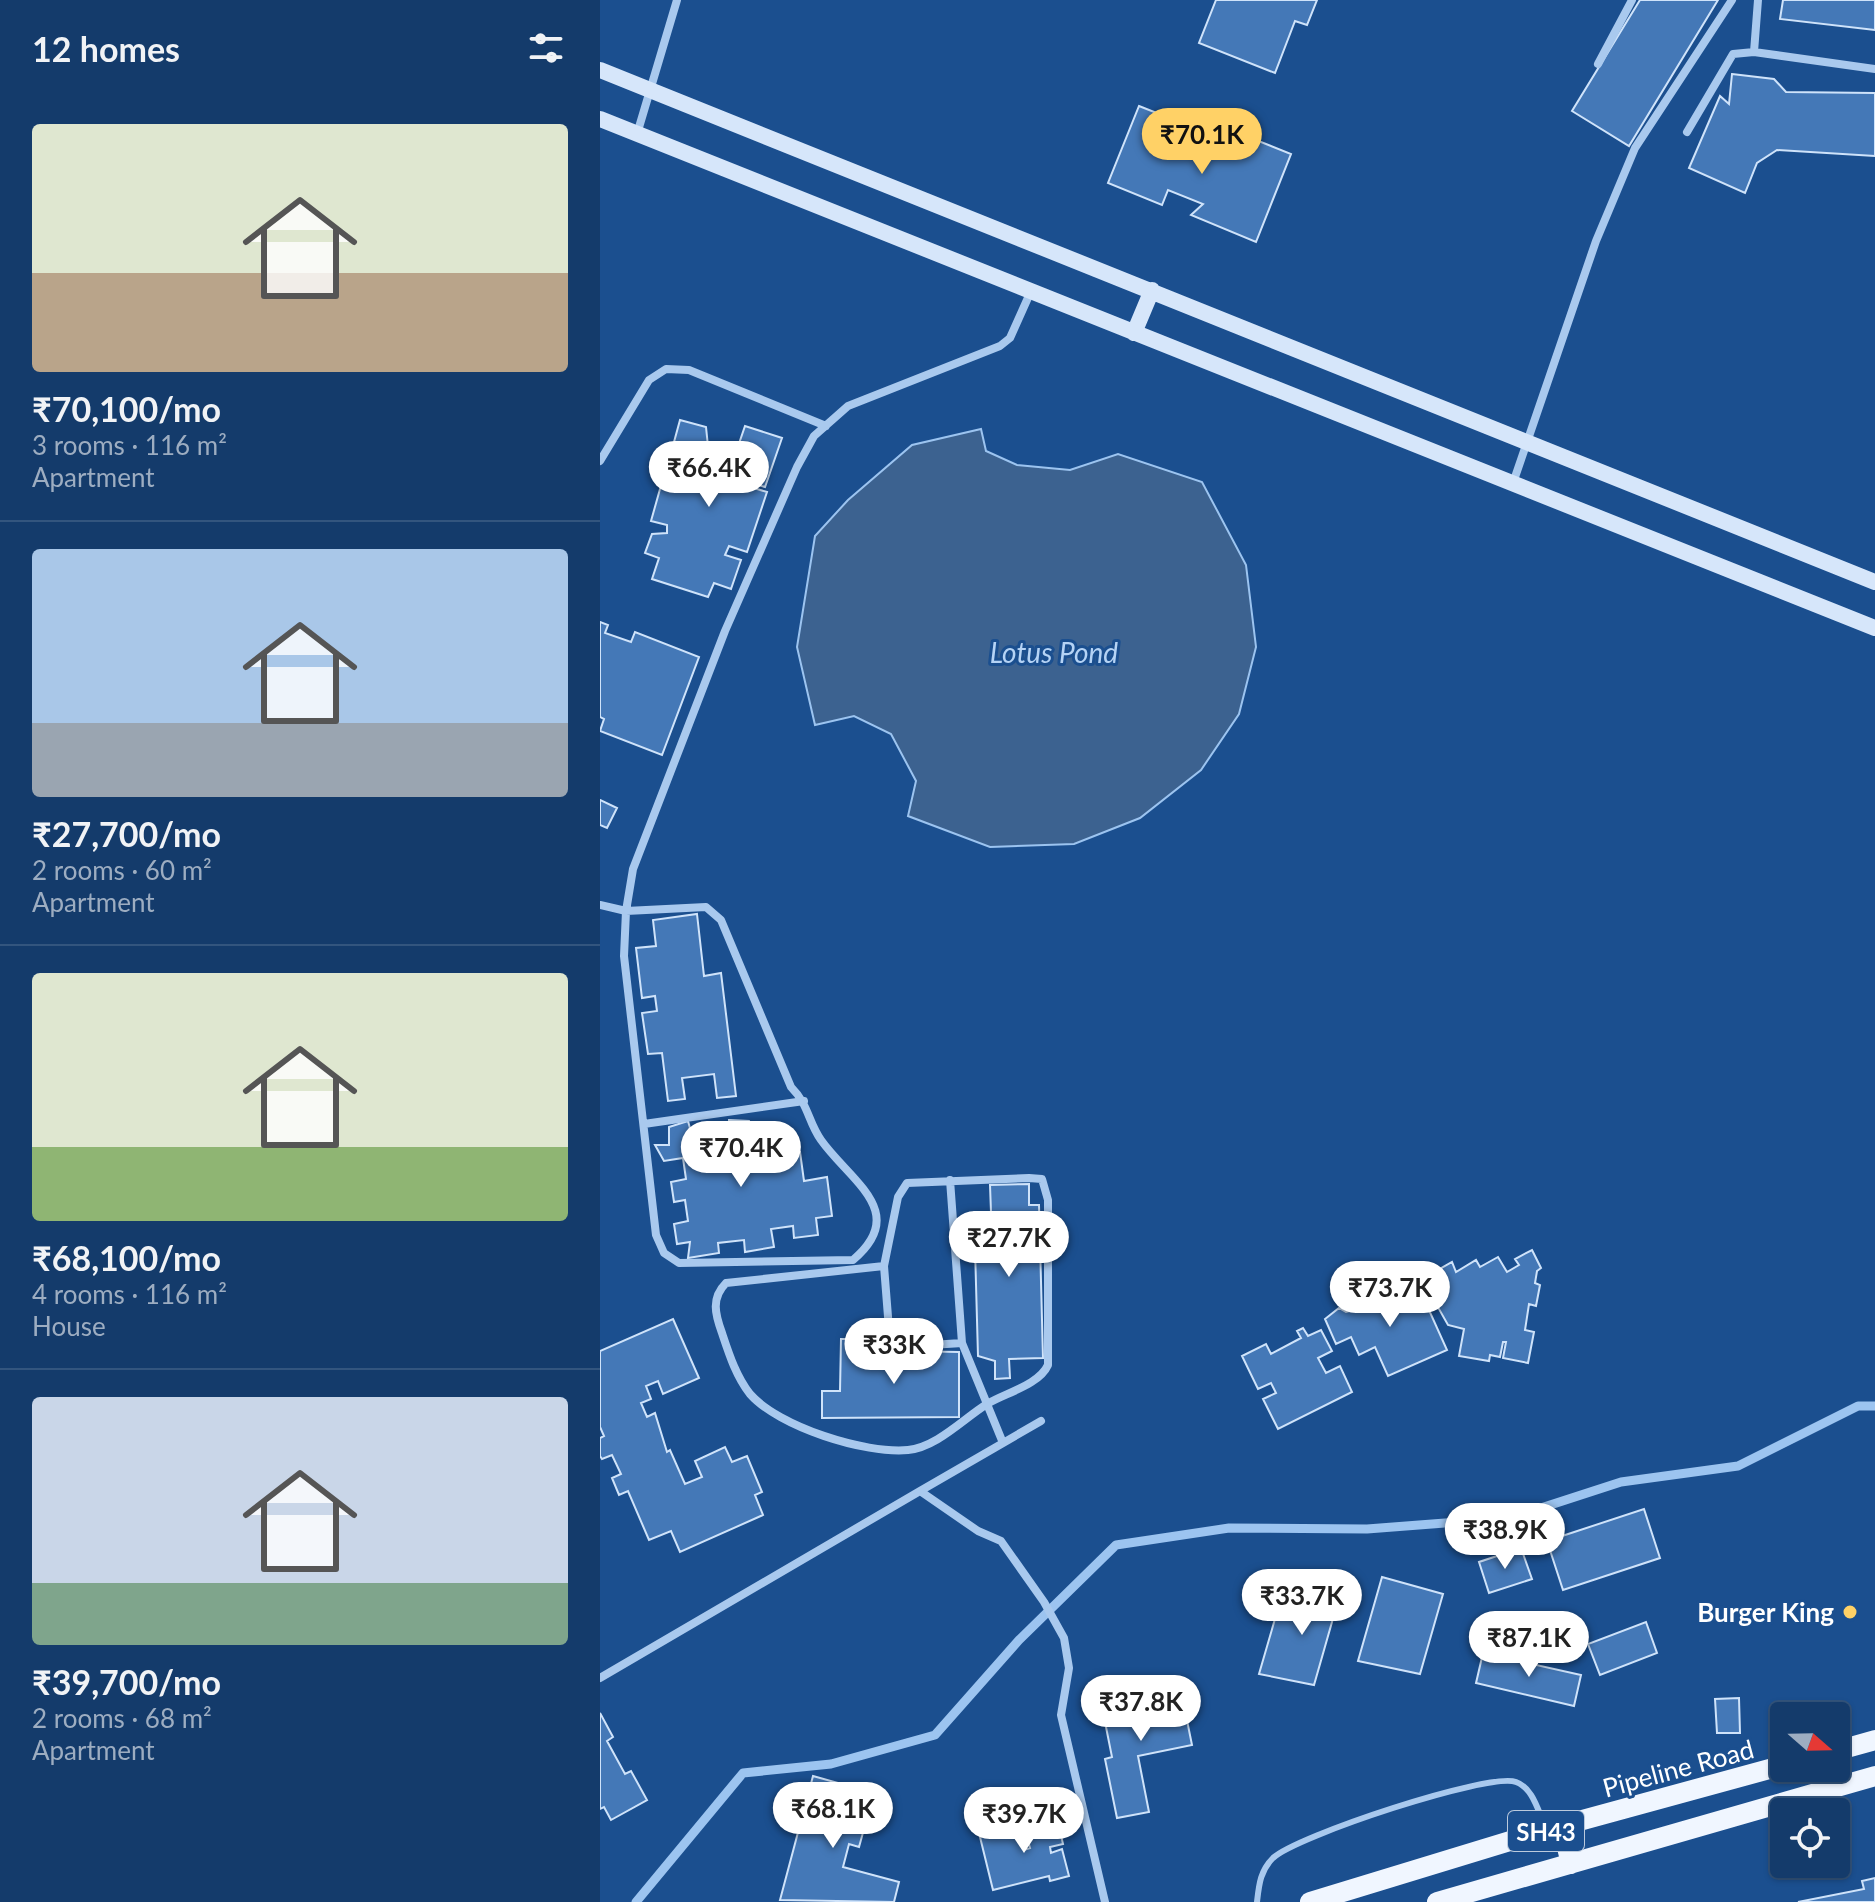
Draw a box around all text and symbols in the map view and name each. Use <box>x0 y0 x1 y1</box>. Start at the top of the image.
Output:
icon: filters <box>524 26 568 70</box>
text: 12 homes <box>32 28 180 69</box>
pin: ₹70.1K <box>1137 108 1267 176</box>
text: ₹70.1K <box>1160 118 1244 150</box>
icon: home <box>228 176 372 320</box>
text: ₹70,100/mo <box>32 388 221 429</box>
text: 3 rooms · 116 m² <box>32 429 227 461</box>
pin: ₹66.4K <box>644 441 774 509</box>
text: ₹66.4K <box>667 451 751 483</box>
text: Apartment <box>32 461 155 493</box>
icon: home <box>228 601 372 745</box>
water label: Lotus Pond <box>990 635 1118 669</box>
text: ₹27,700/mo <box>32 813 221 854</box>
text: 2 rooms · 60 m² <box>32 854 212 886</box>
text: Apartment <box>32 886 155 918</box>
icon: home <box>228 1025 372 1169</box>
pin: ₹70.4K <box>676 1121 806 1189</box>
text: ₹70.4K <box>699 1131 783 1163</box>
pin: ₹27.7K <box>944 1211 1074 1279</box>
text: ₹27.7K <box>967 1221 1051 1253</box>
text: ₹68,100/mo <box>32 1237 221 1278</box>
pin: ₹73.7K <box>1325 1261 1455 1329</box>
text: ₹73.7K <box>1348 1271 1432 1303</box>
text: 4 rooms · 116 m² <box>32 1278 227 1310</box>
text: House <box>32 1310 106 1342</box>
pin: ₹33K <box>847 1318 941 1386</box>
text: ₹33K <box>862 1328 926 1360</box>
icon: home <box>228 1449 372 1593</box>
pin: ₹38.9K <box>1440 1503 1570 1571</box>
text: ₹38.9K <box>1463 1513 1547 1545</box>
pin: ₹33.7K <box>1237 1569 1367 1637</box>
text: ₹33.7K <box>1260 1579 1344 1611</box>
place label: Burger King <box>1697 1596 1834 1628</box>
marker: Burger King <box>1841 1603 1859 1621</box>
pin: ₹87.1K <box>1464 1611 1594 1679</box>
text: ₹87.1K <box>1487 1621 1571 1653</box>
text: ₹39,700/mo <box>32 1661 221 1702</box>
pin: ₹37.8K <box>1076 1675 1206 1743</box>
text: ₹37.8K <box>1099 1685 1183 1717</box>
text: 2 rooms · 68 m² <box>32 1702 212 1734</box>
north arrow <box>1770 1702 1850 1782</box>
map controls <box>1770 1702 1850 1878</box>
street label: Pipeline Road <box>1599 1732 1757 1804</box>
text: Apartment <box>32 1734 155 1766</box>
pin: ₹68.1K <box>768 1782 898 1850</box>
pin: ₹39.7K <box>959 1787 1089 1855</box>
text: ₹68.1K <box>791 1792 875 1824</box>
text: ₹39.7K <box>982 1797 1066 1829</box>
button: locate <box>1770 1798 1850 1878</box>
road number: SH43 <box>1508 1811 1584 1851</box>

